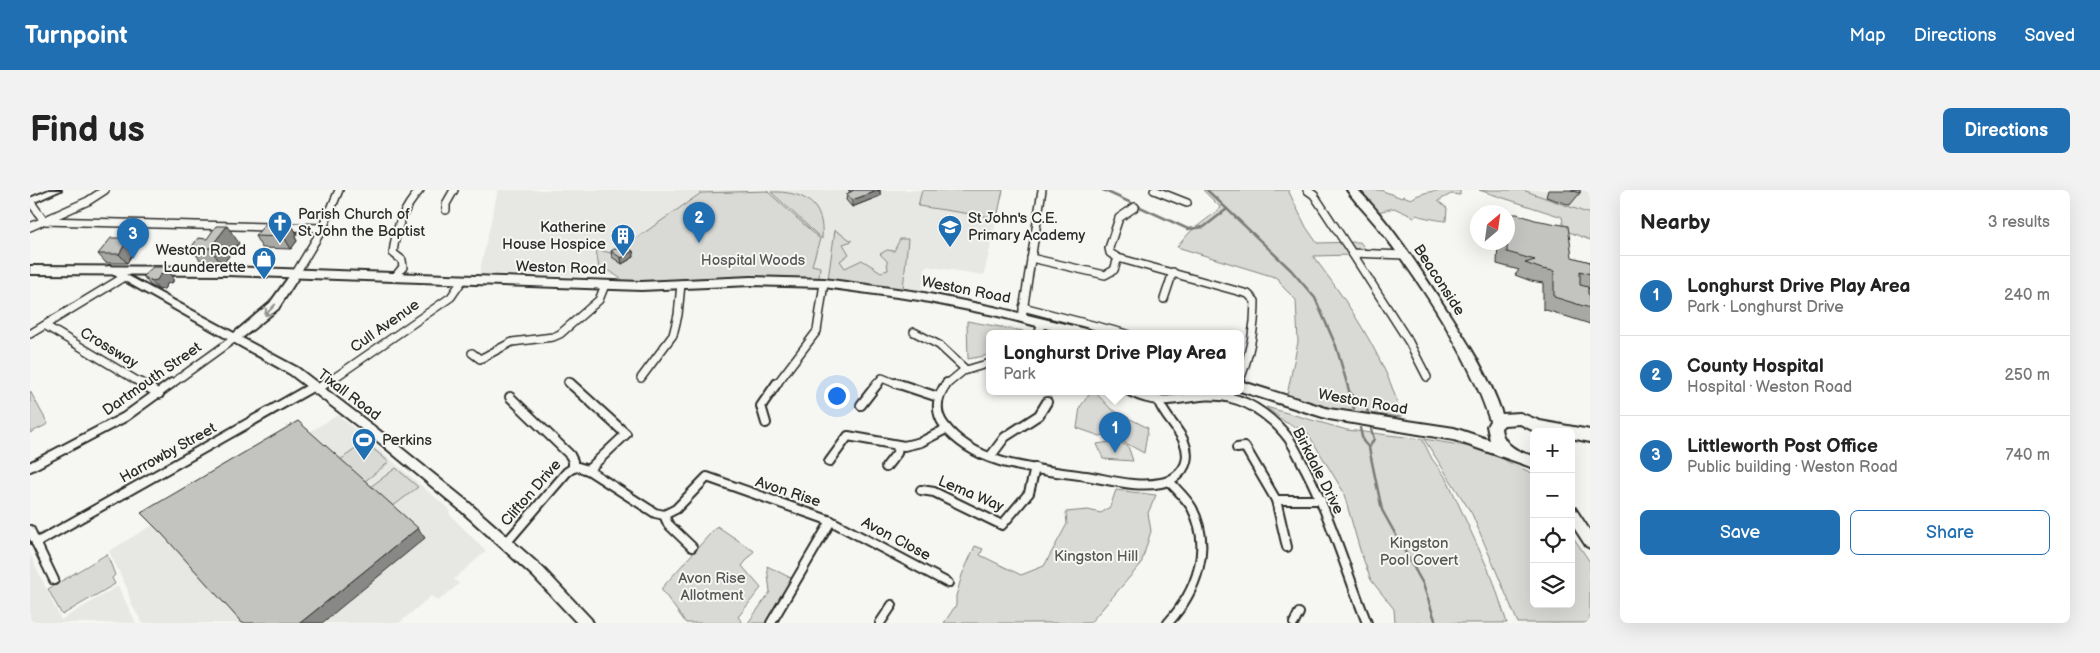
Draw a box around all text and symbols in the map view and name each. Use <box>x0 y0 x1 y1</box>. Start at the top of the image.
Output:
text: Turnpoint <box>25 21 128 50</box>
text: Map <box>1850 25 1886 46</box>
text: Directions <box>1914 25 1996 46</box>
text: Saved <box>2024 25 2075 46</box>
button: Directions <box>1943 108 2070 153</box>
text: Find us <box>30 109 145 152</box>
pin: 2 <box>683 202 715 243</box>
place label: Parish Church of St John the Baptist <box>298 205 425 241</box>
north arrow <box>1470 205 1515 250</box>
place label: St John's C.E. Primary Academy <box>968 209 1086 245</box>
church icon: Parish Church of St John the Baptist <box>267 210 293 244</box>
text: Nearby <box>1640 210 1710 235</box>
text: 3 results <box>1988 213 2050 232</box>
school or university icon: St John's C.E. Primary Academy <box>937 214 963 248</box>
pin: 3 <box>117 218 149 259</box>
place label: Katherine House Hospice <box>502 218 606 254</box>
building icon: Katherine House Hospice <box>610 223 636 257</box>
place label: Weston Road Launderette <box>155 241 246 277</box>
street label: Beaconside <box>1409 241 1469 319</box>
shop icon: Weston Road Launderette <box>251 246 277 280</box>
park label: Hospital Woods <box>701 251 806 270</box>
street label: Weston Road <box>515 257 607 279</box>
street label: Weston Road <box>920 272 1012 308</box>
text: Longhurst Drive Play Area <box>1687 275 1910 298</box>
text: 1 <box>1653 286 1659 305</box>
text: 240 m <box>2004 286 2050 305</box>
street label: Cull Avenue <box>347 295 423 357</box>
text: Park · Longhurst Drive <box>1687 298 1844 317</box>
one-way arrow <box>264 303 276 316</box>
street label: Crossway <box>77 323 142 373</box>
popup <box>986 330 1244 395</box>
street label: Dartmouth Street <box>99 338 205 420</box>
text: Longhurst Drive Play Area <box>1003 342 1227 365</box>
text: County Hospital <box>1687 355 1824 378</box>
street label: Tixall Road <box>314 365 384 425</box>
text: Park <box>1003 365 1035 384</box>
text: 2 <box>1651 366 1661 385</box>
text: 250 m <box>2004 366 2050 385</box>
text: Hospital · Weston Road <box>1687 378 1852 397</box>
your location <box>824 383 850 409</box>
street label: Weston Road <box>1317 385 1409 419</box>
pin: 1 <box>1099 412 1131 453</box>
street label: Harrowby Street <box>116 418 220 487</box>
street label: Birkdale Drive <box>1288 424 1348 518</box>
sports icon: Perkins <box>351 427 377 461</box>
map controls <box>1530 428 1575 608</box>
button: + <box>1530 428 1575 473</box>
place label: Perkins <box>382 431 432 450</box>
text: Littleworth Post Office <box>1687 435 1878 458</box>
text: 3 <box>1651 446 1661 465</box>
text: 740 m <box>2005 446 2050 465</box>
street label: Clifton Drive <box>497 456 565 530</box>
text: Public building · Weston Road <box>1687 458 1898 477</box>
street label: Lema Way <box>935 472 1007 516</box>
street label: Avon Rise <box>753 473 823 511</box>
button: − <box>1530 473 1575 518</box>
button: Save <box>1640 510 1840 555</box>
button: Share <box>1850 510 2050 555</box>
street label: Avon Close <box>858 513 934 565</box>
button: locate <box>1530 518 1575 563</box>
park label: Kingston Pool Covert <box>1380 534 1459 570</box>
park label: Kingston Hill <box>1054 547 1138 566</box>
button: layers <box>1530 563 1575 608</box>
park label: Avon Rise Allotment <box>678 569 746 605</box>

